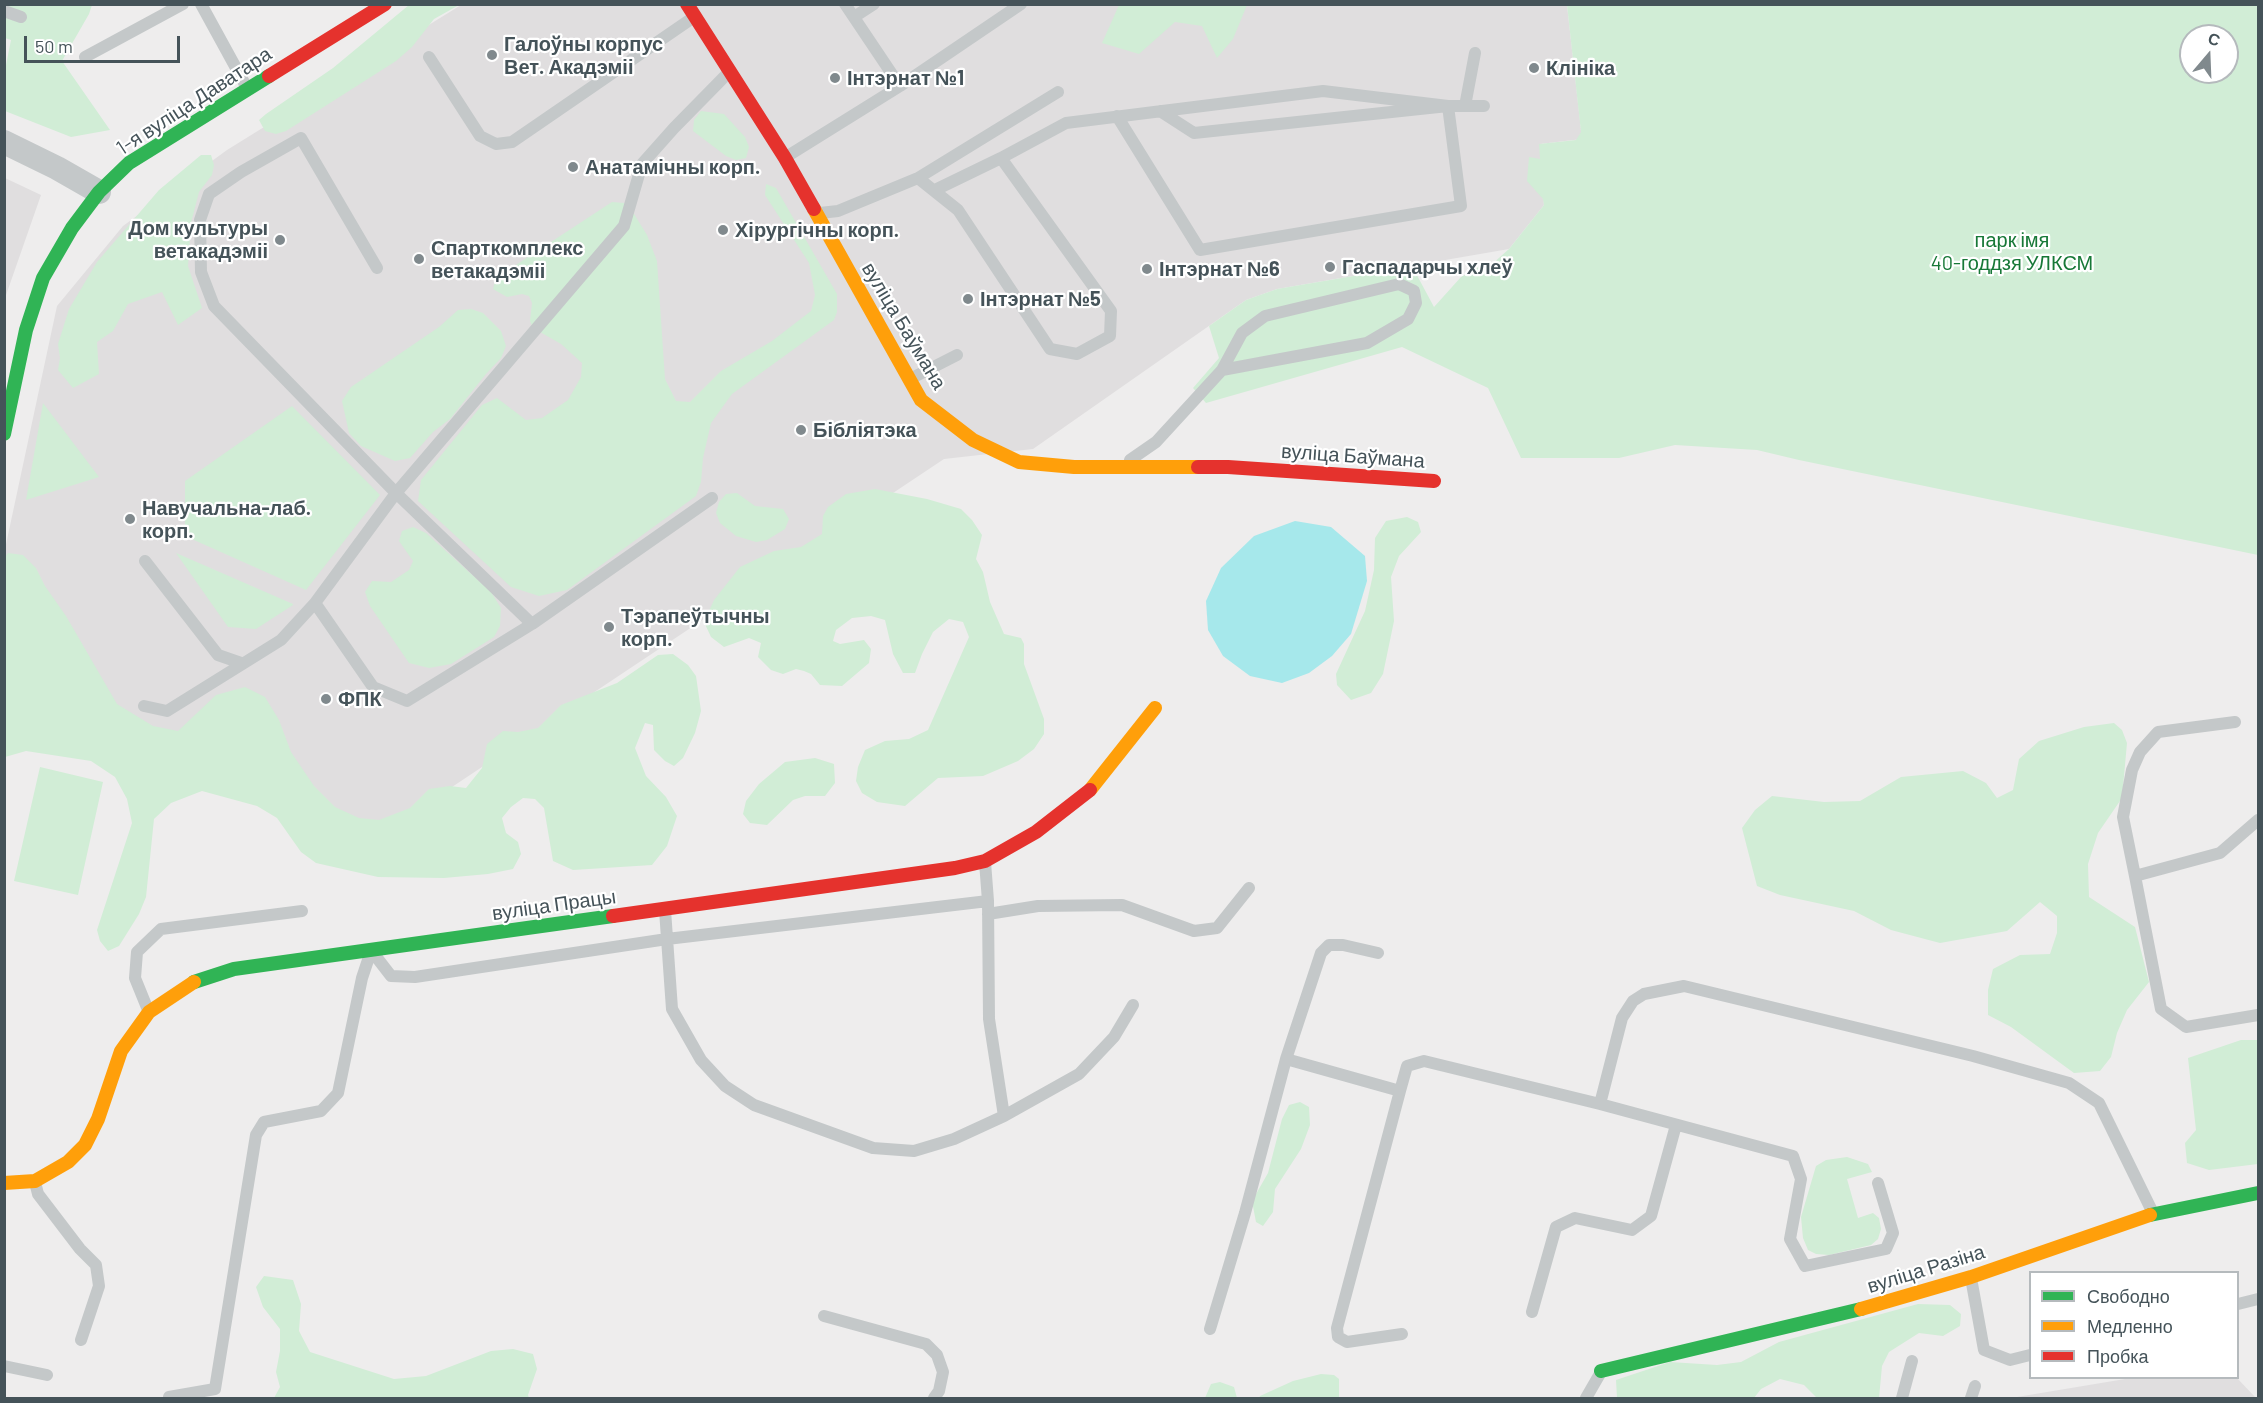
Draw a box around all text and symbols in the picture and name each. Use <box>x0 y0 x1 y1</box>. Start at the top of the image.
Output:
scale bar <box>27 24 183 62</box>
north arrow <box>2179 24 2239 84</box>
text: С <box>2206 28 2223 49</box>
place label: Галоўны корпус Вет. Акадэміі <box>504 32 663 79</box>
text: 50 m <box>35 35 73 57</box>
street label: 1-я вуліца Даватара <box>112 42 276 160</box>
marker: Галоўны корпус Вет. Акадэміі <box>485 48 499 62</box>
place label: Клініка <box>1546 56 1615 80</box>
marker: Клініка <box>1527 61 1541 75</box>
place label: Інтэрнат №1 <box>847 66 964 90</box>
marker: Інтэрнат №1 <box>828 71 842 85</box>
place label: Анатамічны корп. <box>585 155 760 179</box>
marker: Анатамічны корп. <box>566 160 580 174</box>
place label: Дом культуры ветакадэміі <box>128 216 268 263</box>
place label: Хірургічны корп. <box>735 218 899 242</box>
marker: Хірургічны корп. <box>716 223 730 237</box>
park label: парк імя 40-годдзя УЛКСМ <box>1931 228 2093 275</box>
marker: Дом культуры ветакадэміі <box>273 233 287 247</box>
place label: Спарткомплекс ветакадэміі <box>431 236 583 283</box>
marker: Спарткомплекс ветакадэміі <box>412 252 426 266</box>
place label: Гаспадарчы хлеў <box>1342 255 1513 279</box>
place label: Інтэрнат №6 <box>1159 257 1280 281</box>
street label: вуліца Баўмана <box>857 258 951 394</box>
marker: Гаспадарчы хлеў <box>1323 260 1337 274</box>
marker: Інтэрнат №6 <box>1140 262 1154 276</box>
place label: Інтэрнат №5 <box>980 287 1101 311</box>
marker: Інтэрнат №5 <box>961 292 975 306</box>
place label: Бібліятэка <box>813 418 917 442</box>
marker: Бібліятэка <box>794 423 808 437</box>
street label: вуліца Баўмана <box>1280 439 1426 473</box>
place label: Навучальна-лаб. корп. <box>142 496 311 543</box>
marker: Навучальна-лаб. корп. <box>123 512 137 526</box>
place label: Тэрапеўтычны корп. <box>621 604 770 651</box>
marker: Тэрапеўтычны корп. <box>602 620 616 634</box>
place label: ФПК <box>338 687 382 711</box>
marker: ФПК <box>319 692 333 706</box>
street label: вуліца Працы <box>490 884 618 926</box>
street label: вуліца Разіна <box>1864 1240 1988 1298</box>
legend <box>2029 1271 2239 1379</box>
text: Свободно <box>2087 1285 2170 1307</box>
text: Медленно <box>2087 1315 2173 1337</box>
text: Пробка <box>2087 1345 2149 1367</box>

